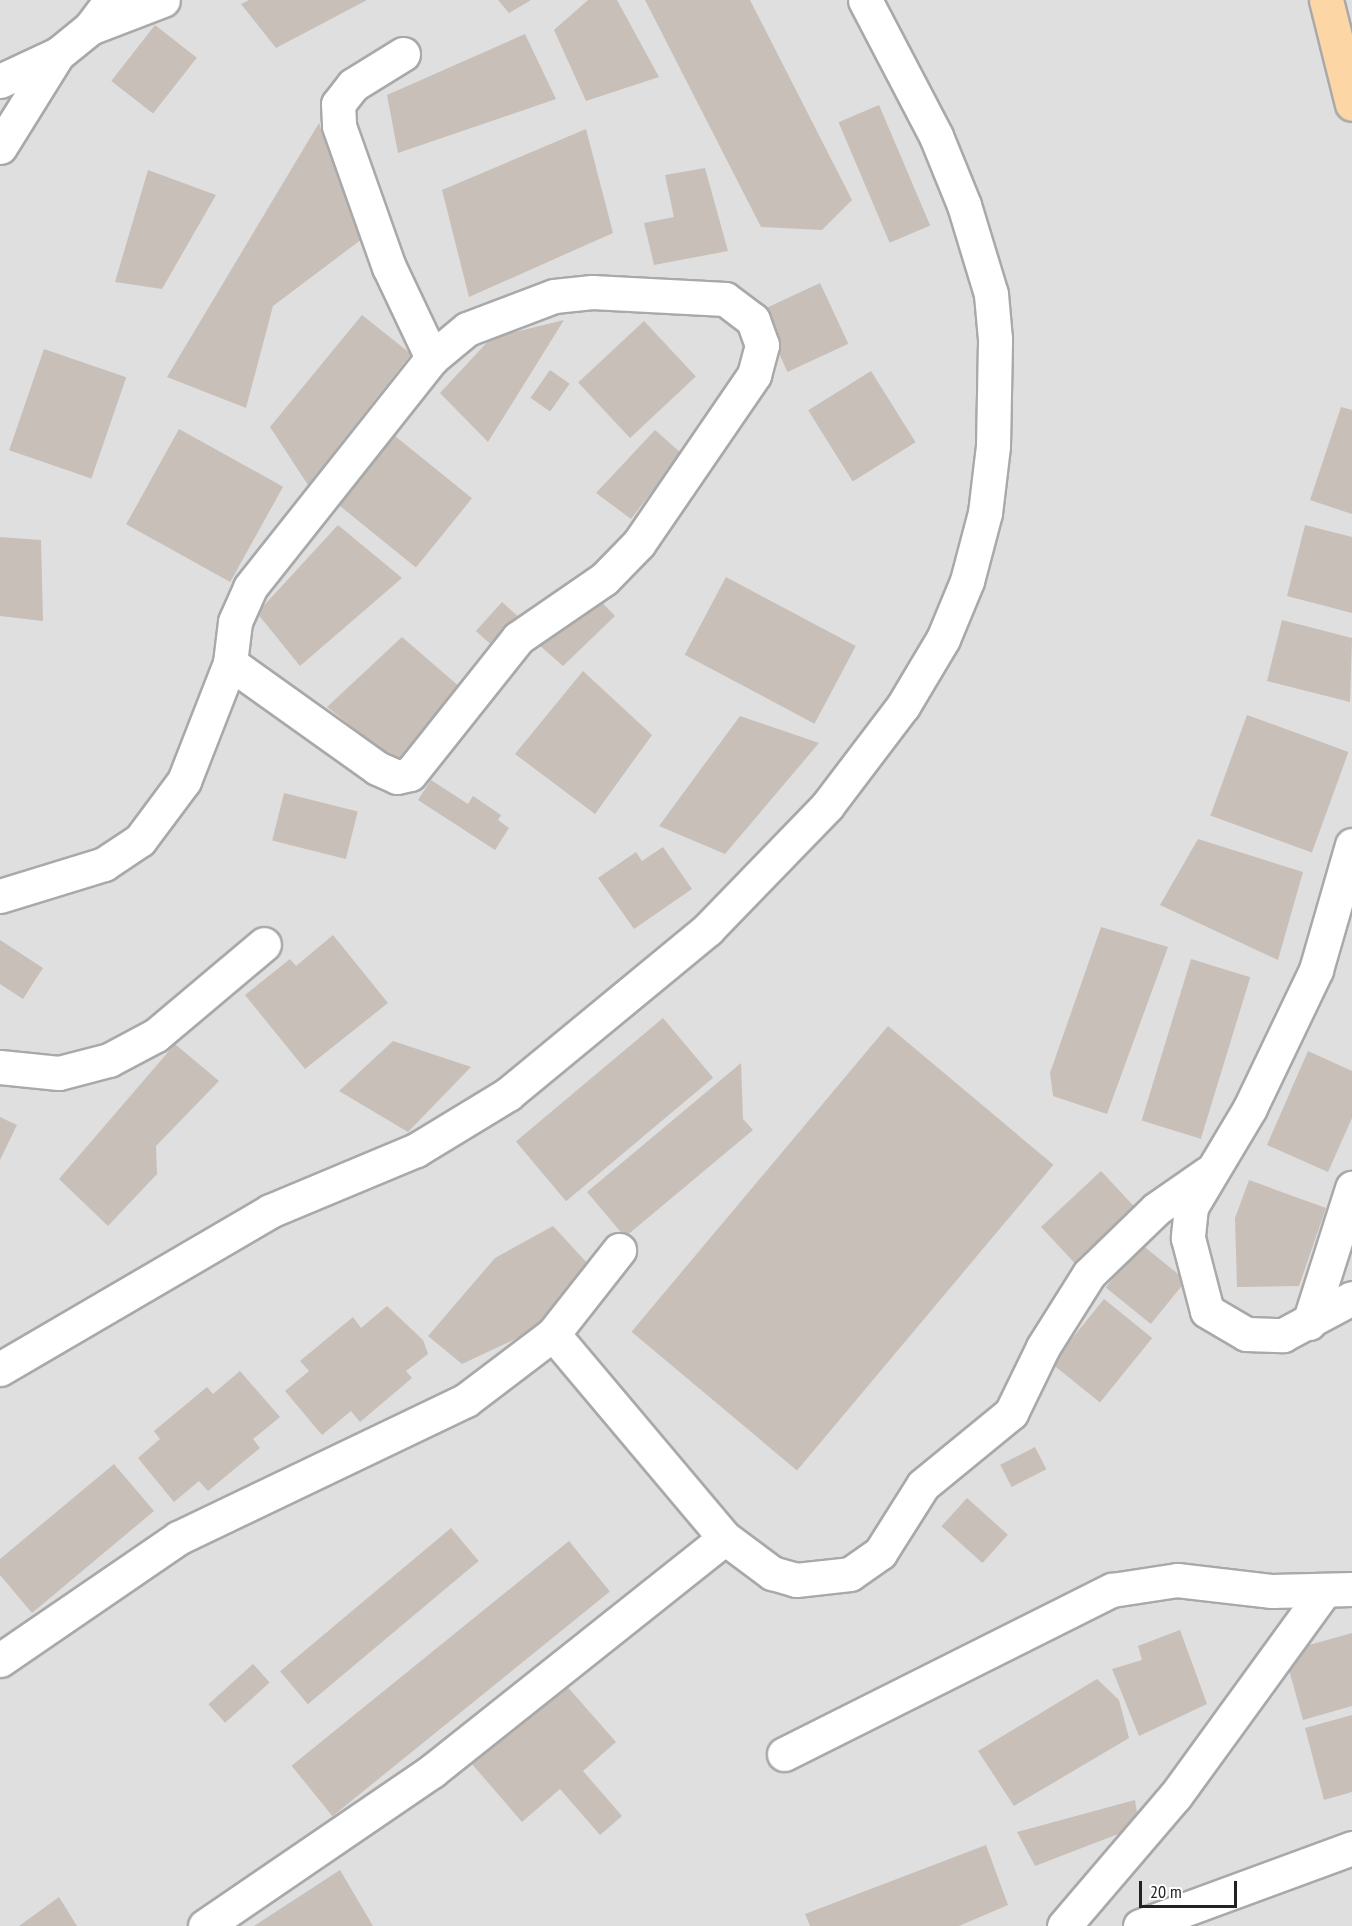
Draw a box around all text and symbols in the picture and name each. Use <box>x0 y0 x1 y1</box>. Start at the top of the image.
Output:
scale bar <box>1142 1869 1240 1907</box>
text: 20 m <box>1150 1880 1182 1903</box>

